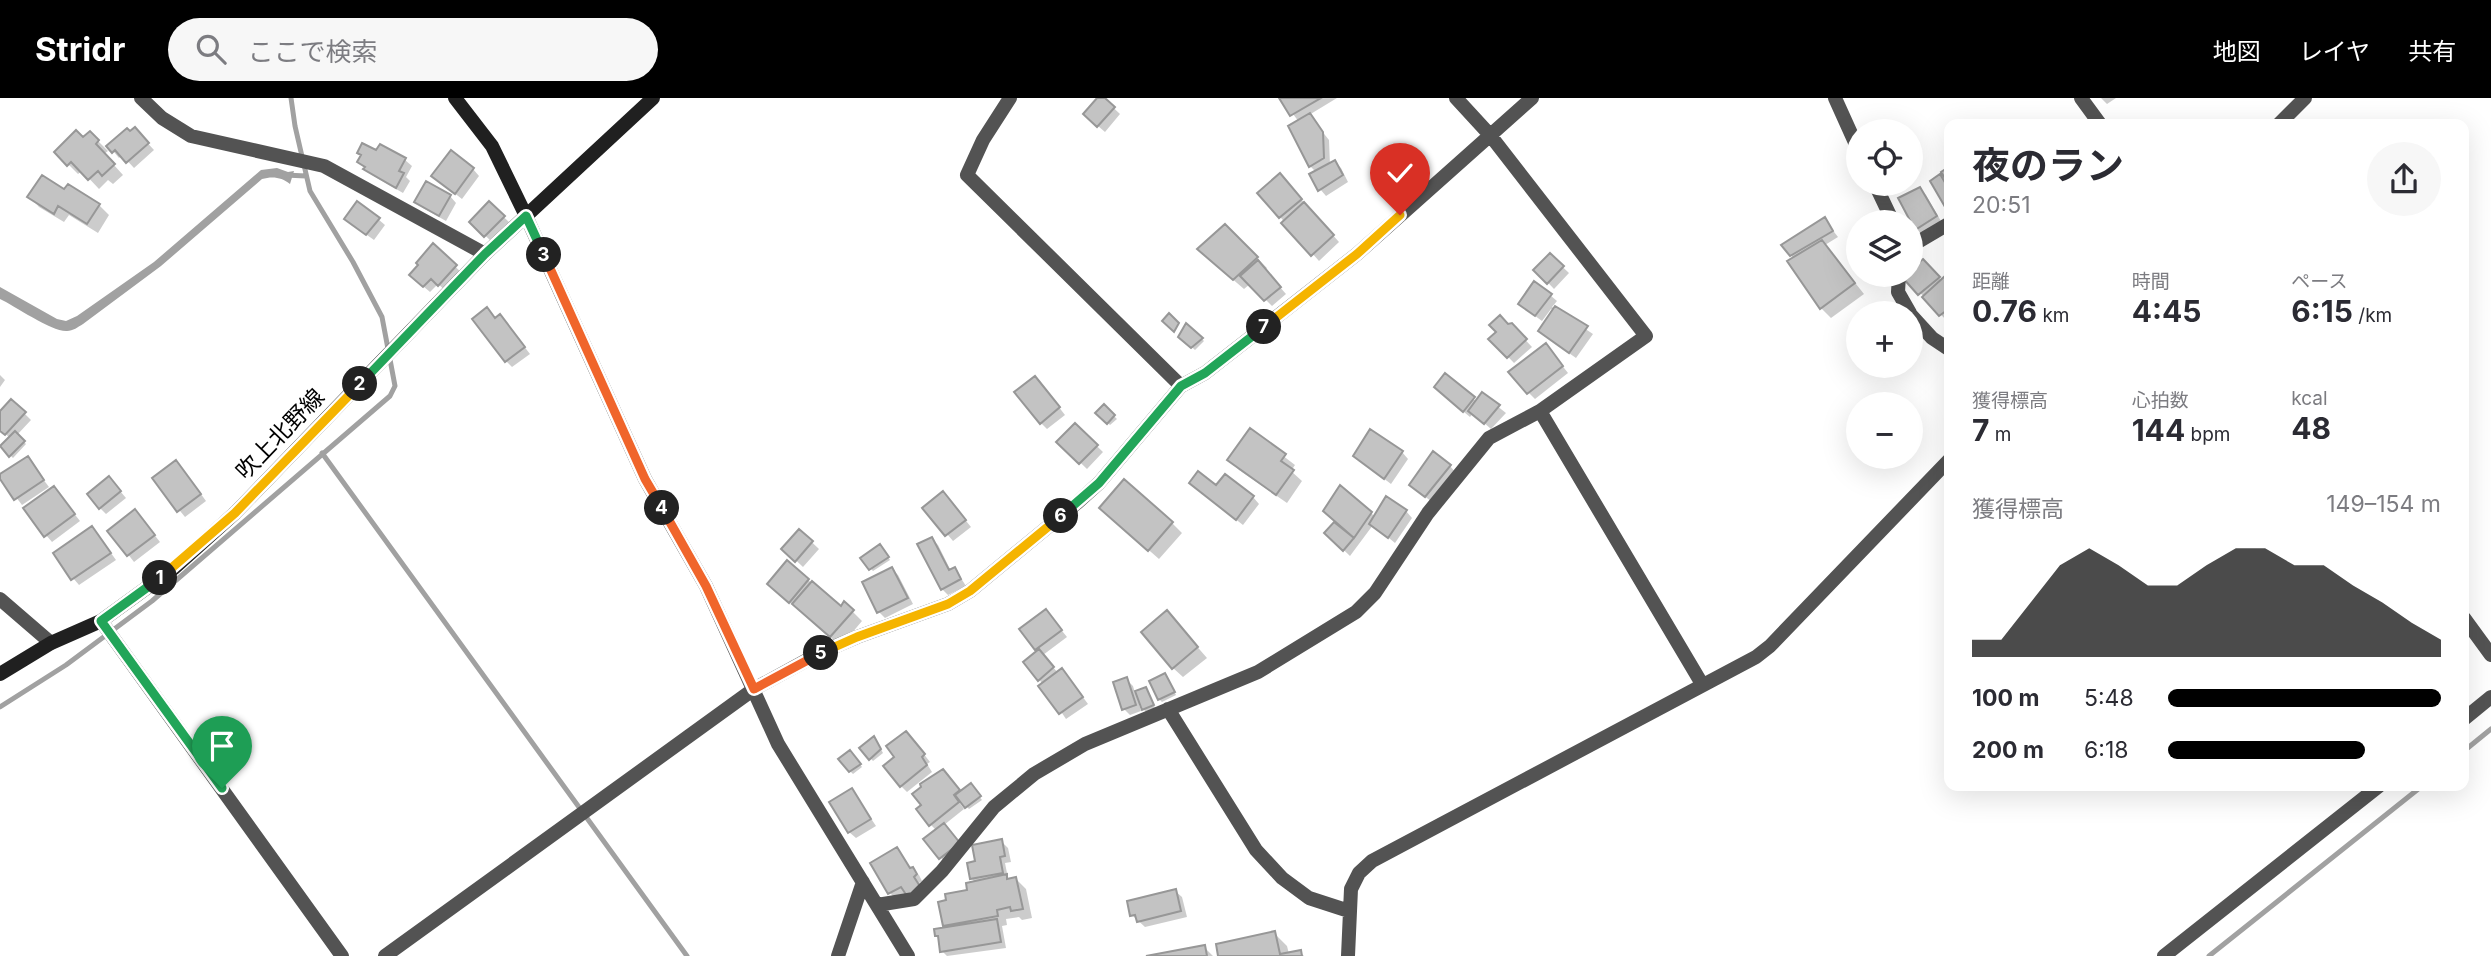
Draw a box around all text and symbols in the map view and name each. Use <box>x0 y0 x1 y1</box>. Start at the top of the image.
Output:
search box <box>168 18 658 81</box>
text: Stridr <box>35 29 126 69</box>
icon: search <box>192 30 230 68</box>
text: ここで検索 <box>248 36 378 67</box>
text: 地図 <box>2213 37 2261 66</box>
text: レイヤ <box>2299 37 2370 66</box>
text: 共有 <box>2408 37 2456 66</box>
map controls <box>1846 119 1923 469</box>
button: locate <box>1846 119 1923 196</box>
text: 夜のラン <box>1972 142 2124 188</box>
button: share <box>2367 142 2441 216</box>
pin <box>1370 143 1430 215</box>
icon: check <box>1381 154 1419 192</box>
text: 20:51 <box>1972 191 2031 219</box>
button: layers <box>1846 210 1923 287</box>
pin: 3 <box>526 238 562 272</box>
text: 3 <box>537 243 550 266</box>
text: 距離 <box>1972 270 2010 293</box>
text: 時間 <box>2132 270 2170 293</box>
text: ペース <box>2291 270 2347 293</box>
text: 0.76 <box>1972 293 2037 329</box>
text: 4:45 <box>2132 293 2201 329</box>
text: 6:15 <box>2291 293 2353 329</box>
button: + <box>1846 301 1923 378</box>
text: km <box>2037 304 2070 327</box>
text: /km <box>2353 304 2392 327</box>
pin: 7 <box>1246 310 1282 344</box>
text: 7 <box>1258 315 1269 338</box>
pin: 2 <box>342 366 378 402</box>
text: 2 <box>354 372 365 395</box>
street label: 吹上北野線 <box>230 383 330 485</box>
text: kcal <box>2291 387 2328 410</box>
text: 獲得標高 <box>1972 389 2048 412</box>
text: 心拍数 <box>2132 389 2189 412</box>
button: − <box>1846 392 1923 469</box>
text: 48 <box>2291 410 2331 446</box>
text: 7 <box>1972 412 1989 448</box>
text: 144 <box>2132 412 2185 448</box>
text: m <box>1989 423 2011 446</box>
text: bpm <box>2185 423 2230 446</box>
pin: 4 <box>644 490 680 526</box>
text: 149–154 m <box>2326 490 2441 518</box>
text: 獲得標高 <box>1972 495 2064 523</box>
text: 4 <box>655 496 668 519</box>
pin: 6 <box>1044 498 1078 534</box>
text: 6 <box>1054 504 1067 527</box>
pin: 1 <box>142 560 178 596</box>
text: 1 <box>155 566 164 589</box>
pin: 5 <box>804 636 838 670</box>
text: 5 <box>814 641 827 664</box>
text: 100 m <box>1972 684 2039 712</box>
text: 5:48 <box>2084 684 2134 712</box>
pin <box>192 716 252 788</box>
icon: arrive <box>203 727 241 765</box>
text: 200 m <box>1972 736 2044 764</box>
text: 6:18 <box>2084 736 2128 764</box>

